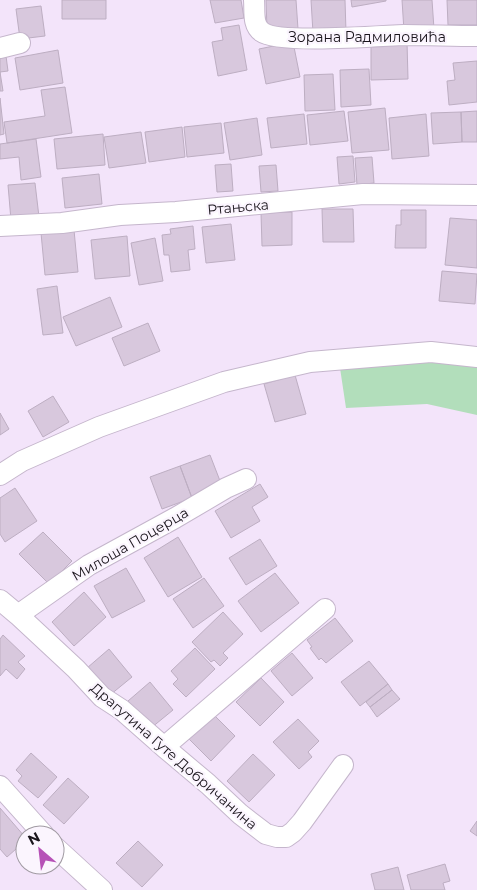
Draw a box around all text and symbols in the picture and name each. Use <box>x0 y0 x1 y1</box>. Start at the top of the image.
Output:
street label: Зорана Радмиловића <box>288 28 446 46</box>
street label: Ртањска <box>206 195 270 219</box>
street label: Милоша Поцерца <box>68 503 192 585</box>
street label: Драгутина Гуте Добричанина <box>87 679 261 833</box>
north arrow <box>15 825 65 875</box>
text: N <box>25 828 43 849</box>

